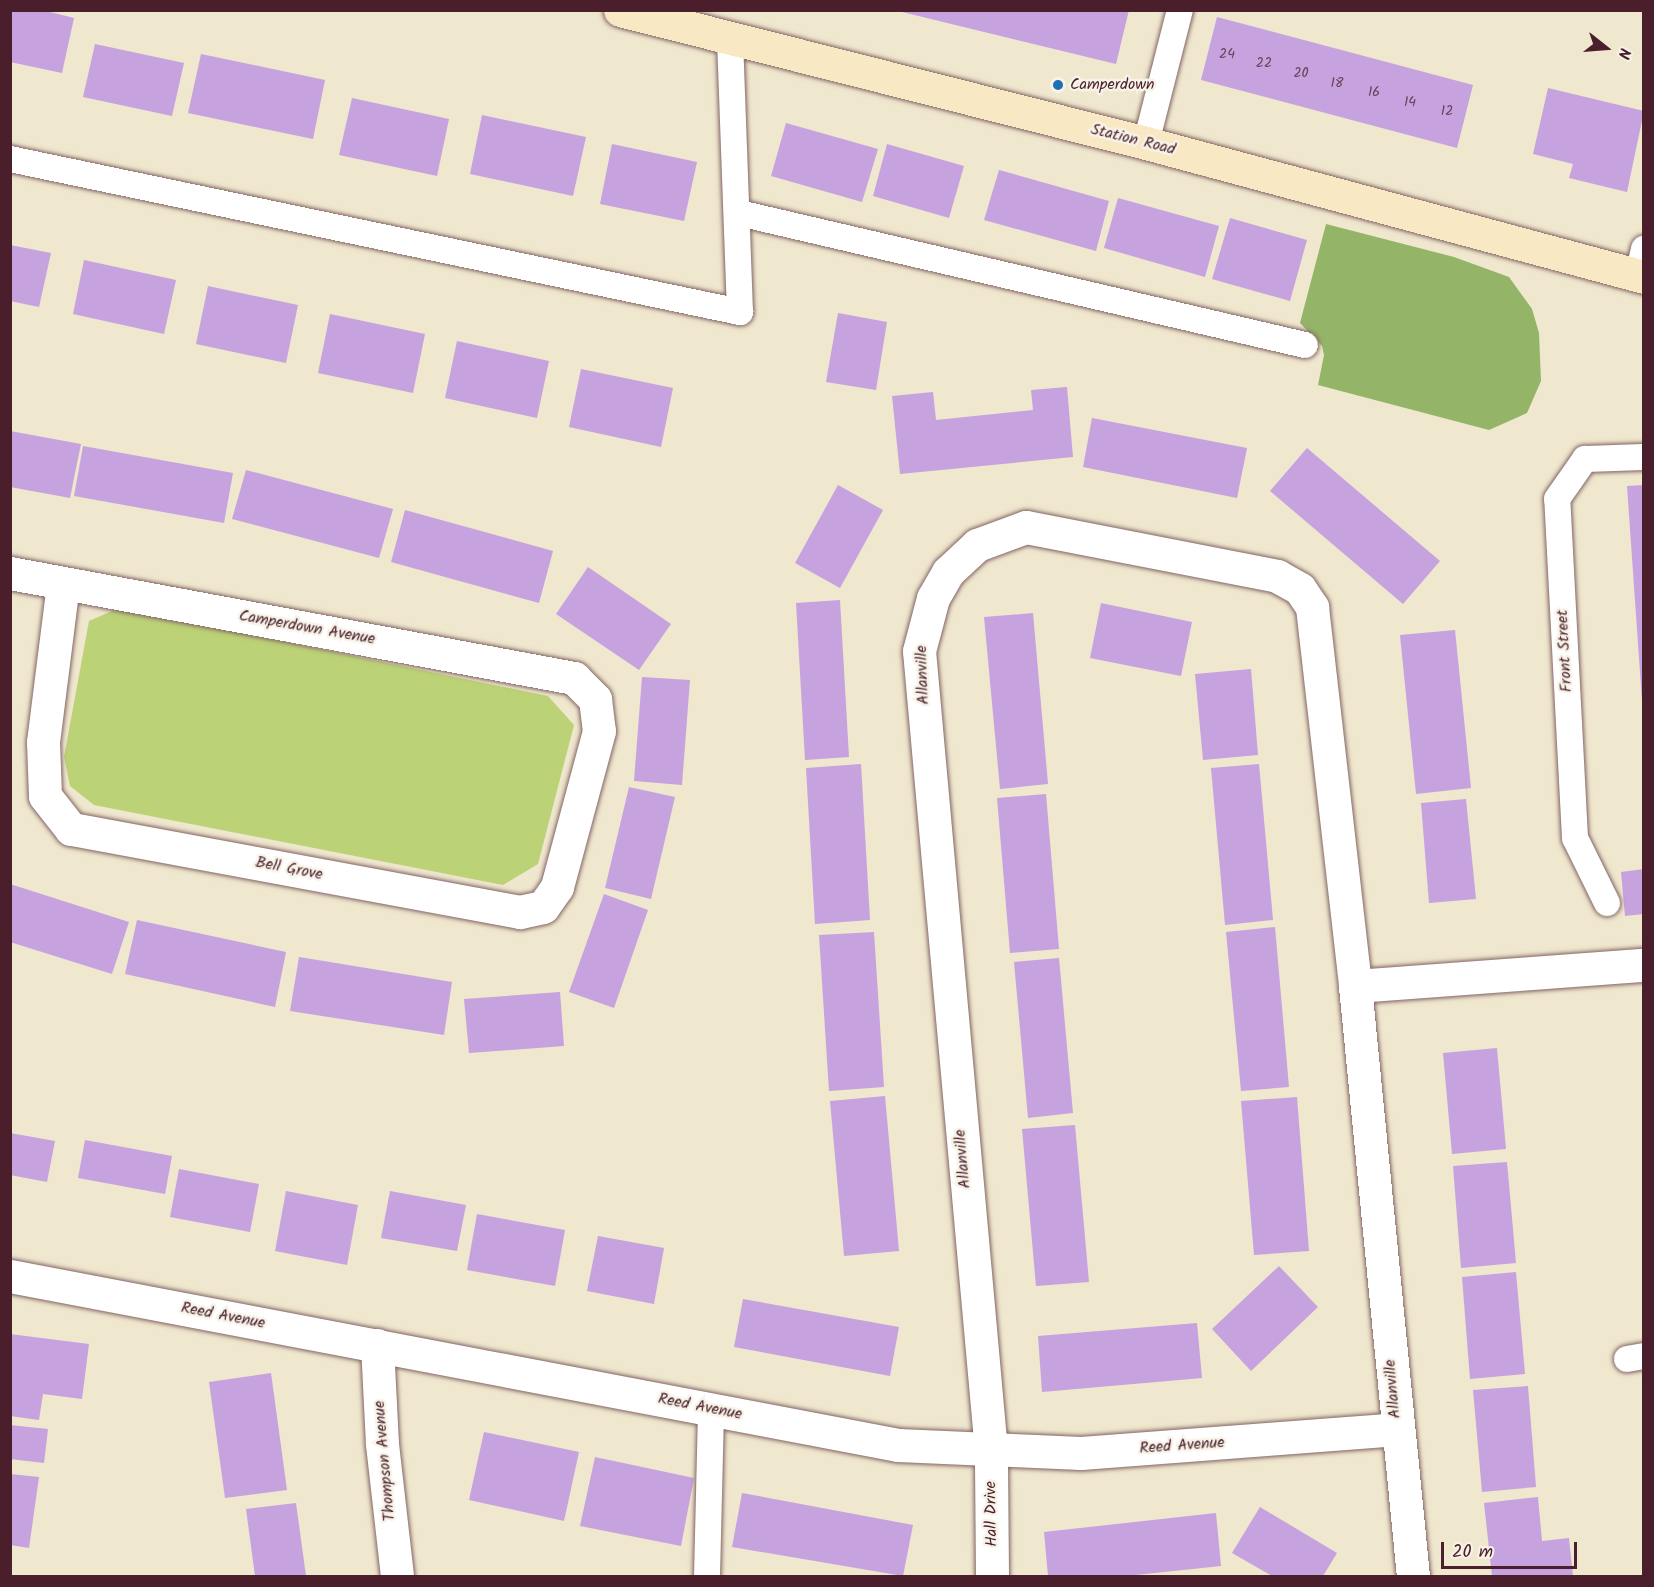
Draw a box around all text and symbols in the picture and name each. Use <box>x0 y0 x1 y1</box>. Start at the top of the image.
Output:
north arrow <box>1576 18 1636 78</box>
text: N <box>1610 45 1637 62</box>
house number: 24 <box>1219 46 1235 62</box>
house number: 22 <box>1256 55 1272 71</box>
house number: 20 <box>1293 65 1309 81</box>
place label: Camperdown <box>1070 75 1154 95</box>
house number: 18 <box>1331 75 1343 91</box>
marker: Camperdown <box>1051 78 1065 92</box>
house number: 16 <box>1368 84 1380 100</box>
house number: 14 <box>1404 94 1416 110</box>
house number: 12 <box>1441 103 1453 119</box>
street label: Station Road <box>1089 120 1177 160</box>
street label: Camperdown Avenue <box>237 607 377 649</box>
street label: Front Street <box>1553 609 1577 693</box>
street label: Allanville <box>912 645 934 705</box>
street label: Bell Grove <box>254 853 324 885</box>
street label: Allanville <box>951 1129 975 1189</box>
street label: Reed Avenue <box>179 1298 267 1334</box>
street label: Allanville <box>1381 1359 1405 1419</box>
street label: Reed Avenue <box>656 1389 744 1425</box>
street label: Thompson Avenue <box>370 1400 400 1522</box>
street label: Reed Avenue <box>1139 1433 1225 1459</box>
street label: Hall Drive <box>982 1481 1002 1547</box>
scale bar <box>1444 1530 1580 1568</box>
text: 20 m <box>1452 1538 1493 1567</box>

